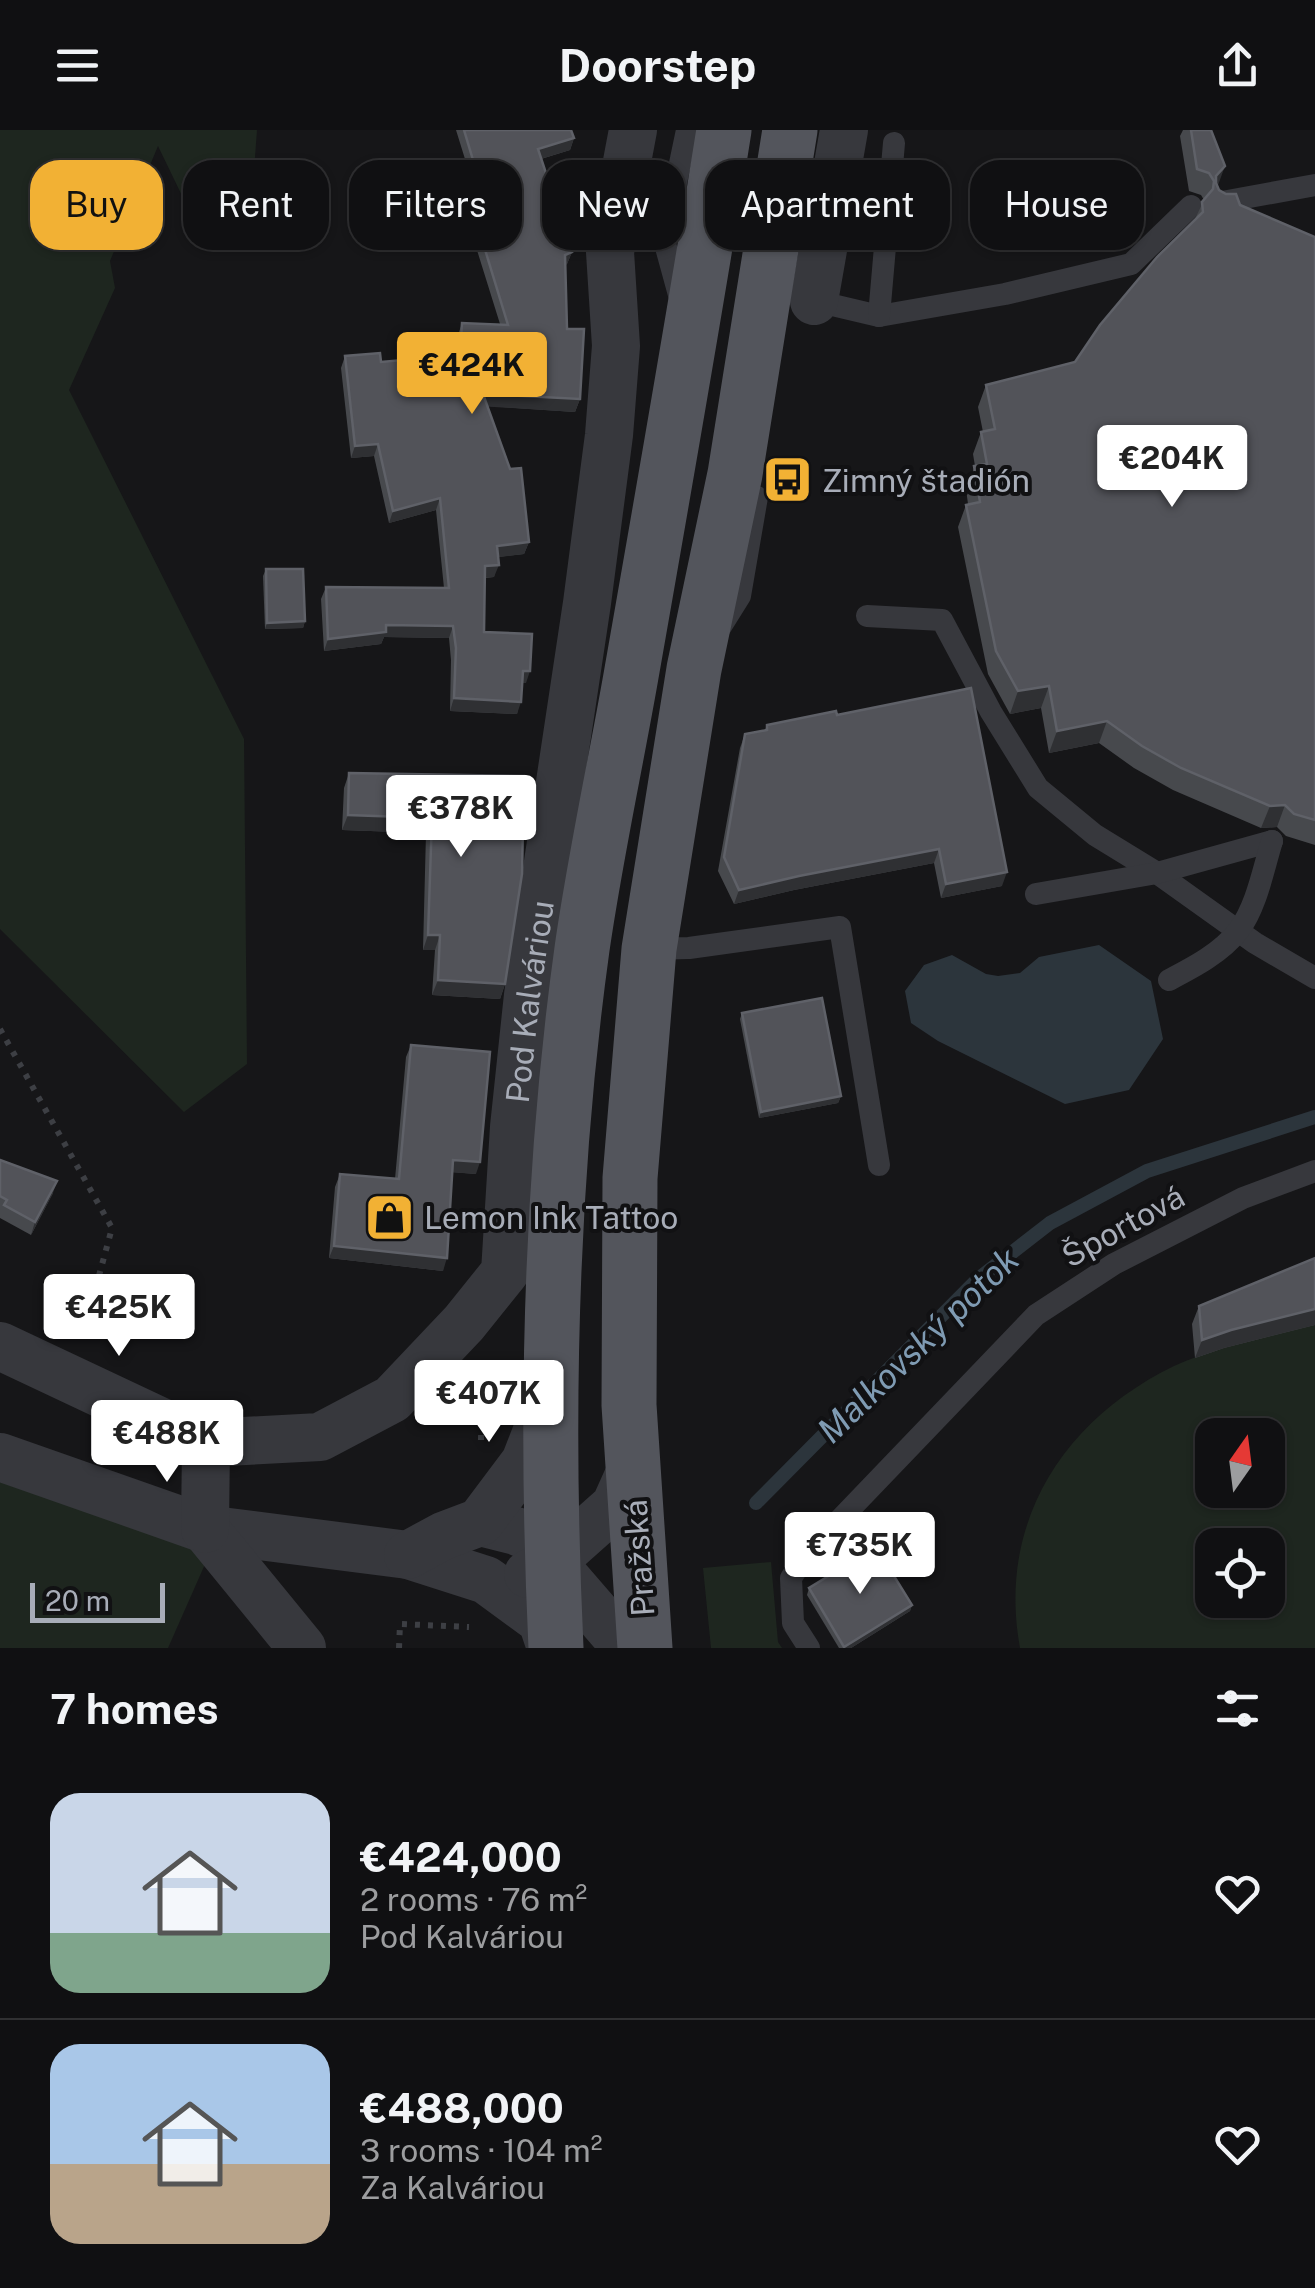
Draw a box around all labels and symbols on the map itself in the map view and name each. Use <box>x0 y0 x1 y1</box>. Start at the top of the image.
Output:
pin: €424K <box>402 332 542 417</box>
pin: €204K <box>1102 425 1242 510</box>
bus stop icon: Zimný štadión <box>761 454 813 506</box>
place label: Zimný štadión <box>822 462 1030 499</box>
pin: €378K <box>391 775 531 860</box>
street label: Pod Kalváriou <box>498 898 561 1105</box>
street label: Športová <box>1055 1177 1191 1275</box>
shop icon: Lemon Ink Tattoo <box>363 1191 415 1243</box>
place label: Lemon Ink Tattoo <box>424 1199 678 1236</box>
water label: Malkovský potok <box>809 1239 1027 1451</box>
pin: €425K <box>49 1274 189 1359</box>
pin: €407K <box>419 1360 559 1445</box>
pin: €488K <box>97 1400 237 1485</box>
north arrow <box>1195 1418 1285 1508</box>
street label: Pražská <box>616 1498 662 1618</box>
pin: €735K <box>790 1512 930 1597</box>
scale bar <box>30 1578 165 1622</box>

